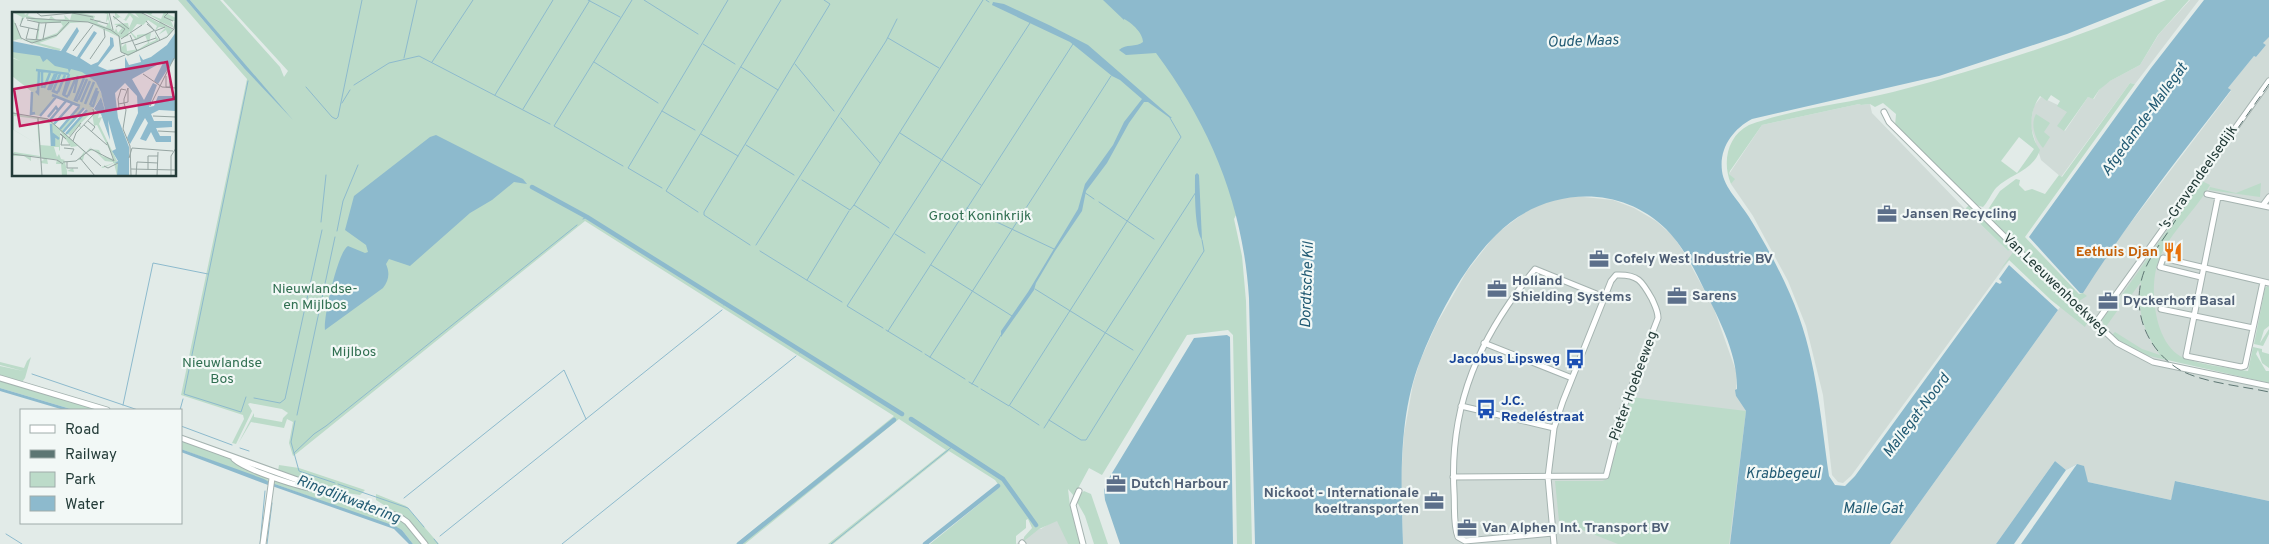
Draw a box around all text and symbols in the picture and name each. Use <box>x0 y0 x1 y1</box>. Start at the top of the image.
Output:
inset map <box>12 12 176 176</box>
water label: Oude Maas <box>1547 31 1619 53</box>
water label: Afgedamde-Mallegat <box>2098 59 2193 180</box>
street label: 's-Gravendeelsedijk <box>2156 122 2242 234</box>
office icon: Jansen Recycling <box>1876 203 1898 225</box>
place label: Jansen Recycling <box>1902 206 2017 223</box>
park label: Groot Koninkrijk <box>929 208 1031 225</box>
street label: Van Leeuwenhoekweg <box>1999 230 2111 340</box>
water label: Dordtsche Kil <box>1297 240 1319 329</box>
restaurant icon: Eethuis Djan <box>2162 241 2184 263</box>
place label: Eethuis Djan <box>2076 244 2158 261</box>
office icon: Cofely West Industrie BV <box>1588 248 1610 270</box>
place label: Cofely West Industrie BV <box>1614 251 1773 268</box>
place label: Holland Shielding Systems <box>1512 273 1632 306</box>
office icon: Holland Shielding Systems <box>1486 278 1508 300</box>
park label: Nieuwlandse- en Mijlbos <box>272 281 358 314</box>
office icon: Sarens <box>1666 285 1688 307</box>
place label: Sarens <box>1692 288 1737 305</box>
office icon: Dyckerhoff Basal <box>2097 290 2119 312</box>
place label: Dyckerhoff Basal <box>2123 293 2235 310</box>
street label: Pieter Hoebeeweg <box>1606 329 1662 443</box>
park label: Mijlbos <box>332 344 376 361</box>
bus stop icon: Jacobus Lipsweg <box>1564 348 1586 370</box>
place label: Jacobus Lipsweg <box>1449 351 1560 368</box>
park label: Nieuwlandse Bos <box>182 355 262 388</box>
water label: Mallegat-Noord <box>1879 370 1955 462</box>
place label: J.C. Redeléstraat <box>1501 393 1584 426</box>
bus stop icon: J.C. Redeléstraat <box>1475 398 1497 420</box>
legend <box>20 409 182 524</box>
text: Road <box>65 421 100 440</box>
text: Railway <box>65 446 117 465</box>
water label: Krabbegeul <box>1746 465 1822 484</box>
text: Park <box>65 471 96 490</box>
water label: Ringdijkwatering <box>294 472 403 529</box>
office icon: Dutch Harbour <box>1105 473 1127 495</box>
place label: Dutch Harbour <box>1131 476 1228 493</box>
place label: Nickoot - Internationale koeltransporten <box>1264 485 1419 518</box>
office icon: Nickoot - Internationale koeltransporten <box>1423 490 1445 512</box>
text: Water <box>65 496 105 515</box>
water label: Malle Gat <box>1843 500 1904 519</box>
office icon: Van Alphen Int. Transport BV <box>1456 517 1478 539</box>
place label: Van Alphen Int. Transport BV <box>1482 520 1670 537</box>

